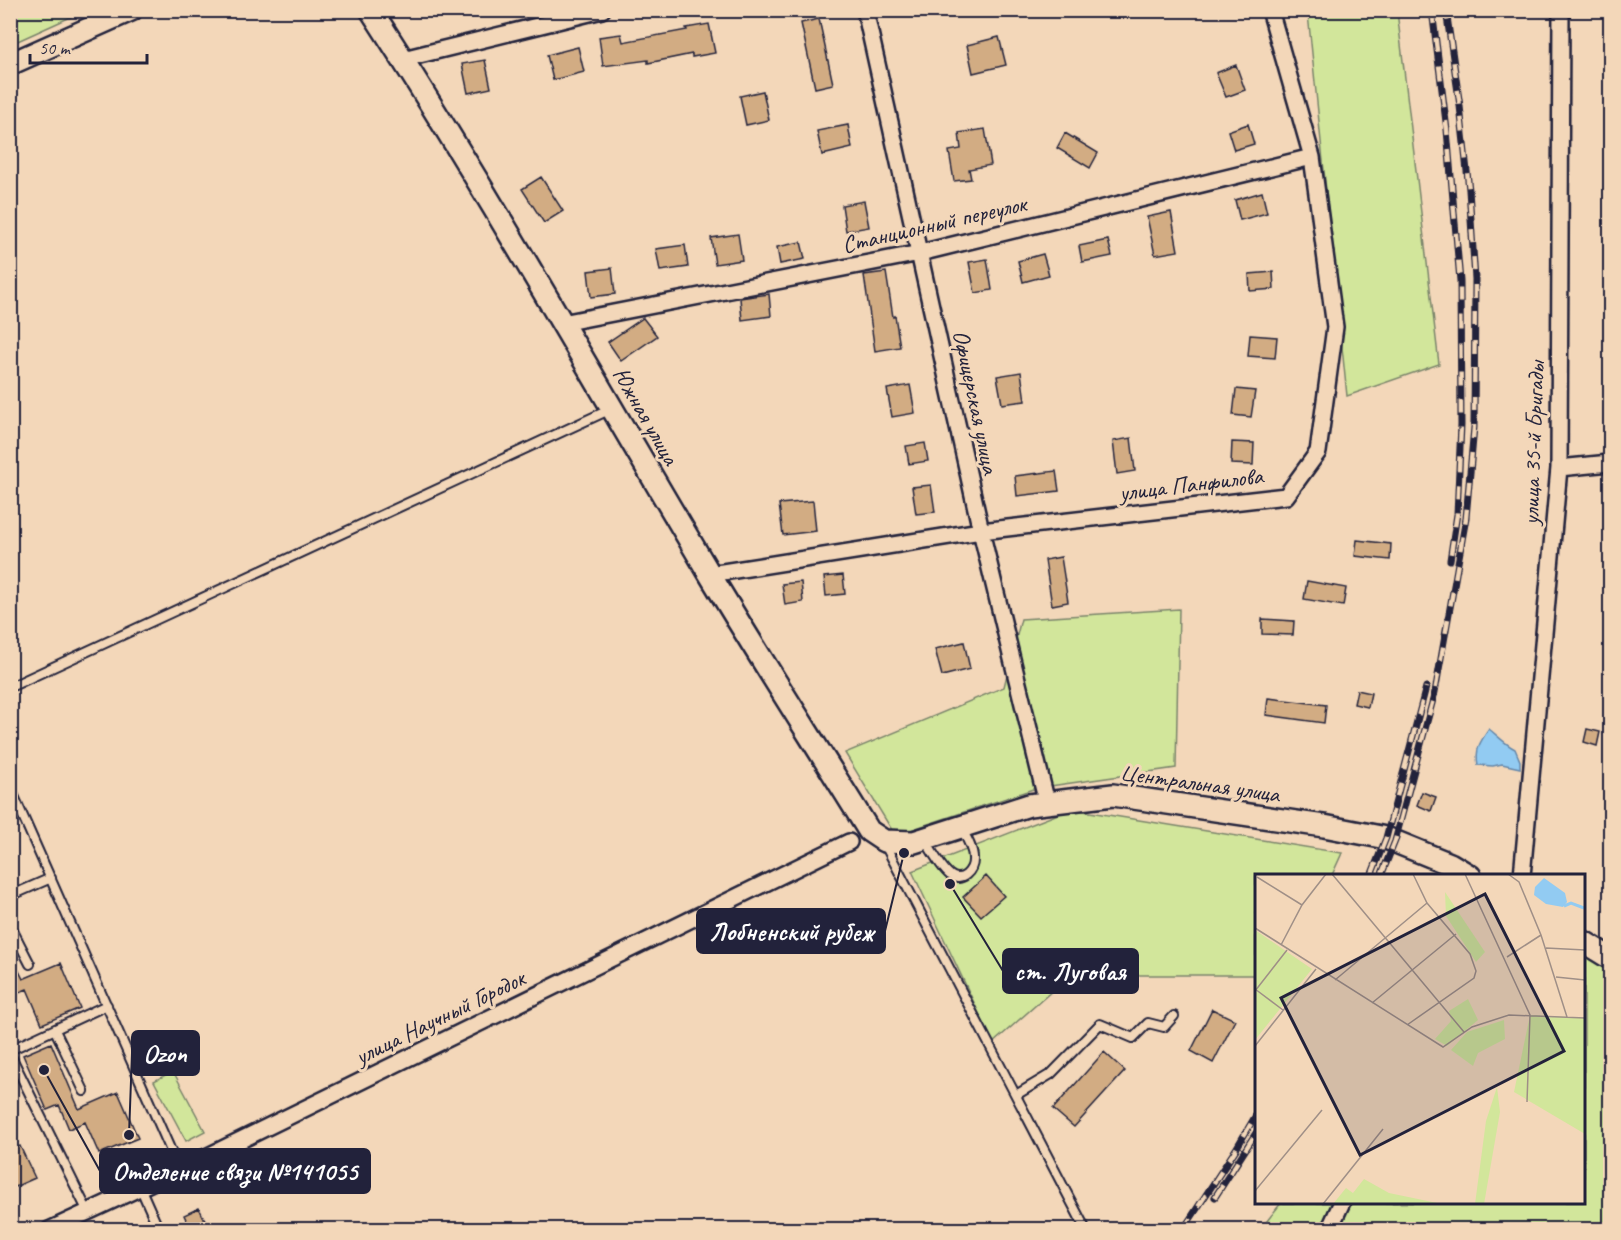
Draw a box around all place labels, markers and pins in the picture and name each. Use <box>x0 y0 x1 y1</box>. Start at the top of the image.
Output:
callout: Лобненский рубеж <box>697 909 885 953</box>
callout: ст. Луговая <box>1003 949 1138 993</box>
callout: Ozon <box>132 1031 199 1075</box>
callout: Отделение связи №141055 <box>100 1149 370 1193</box>

